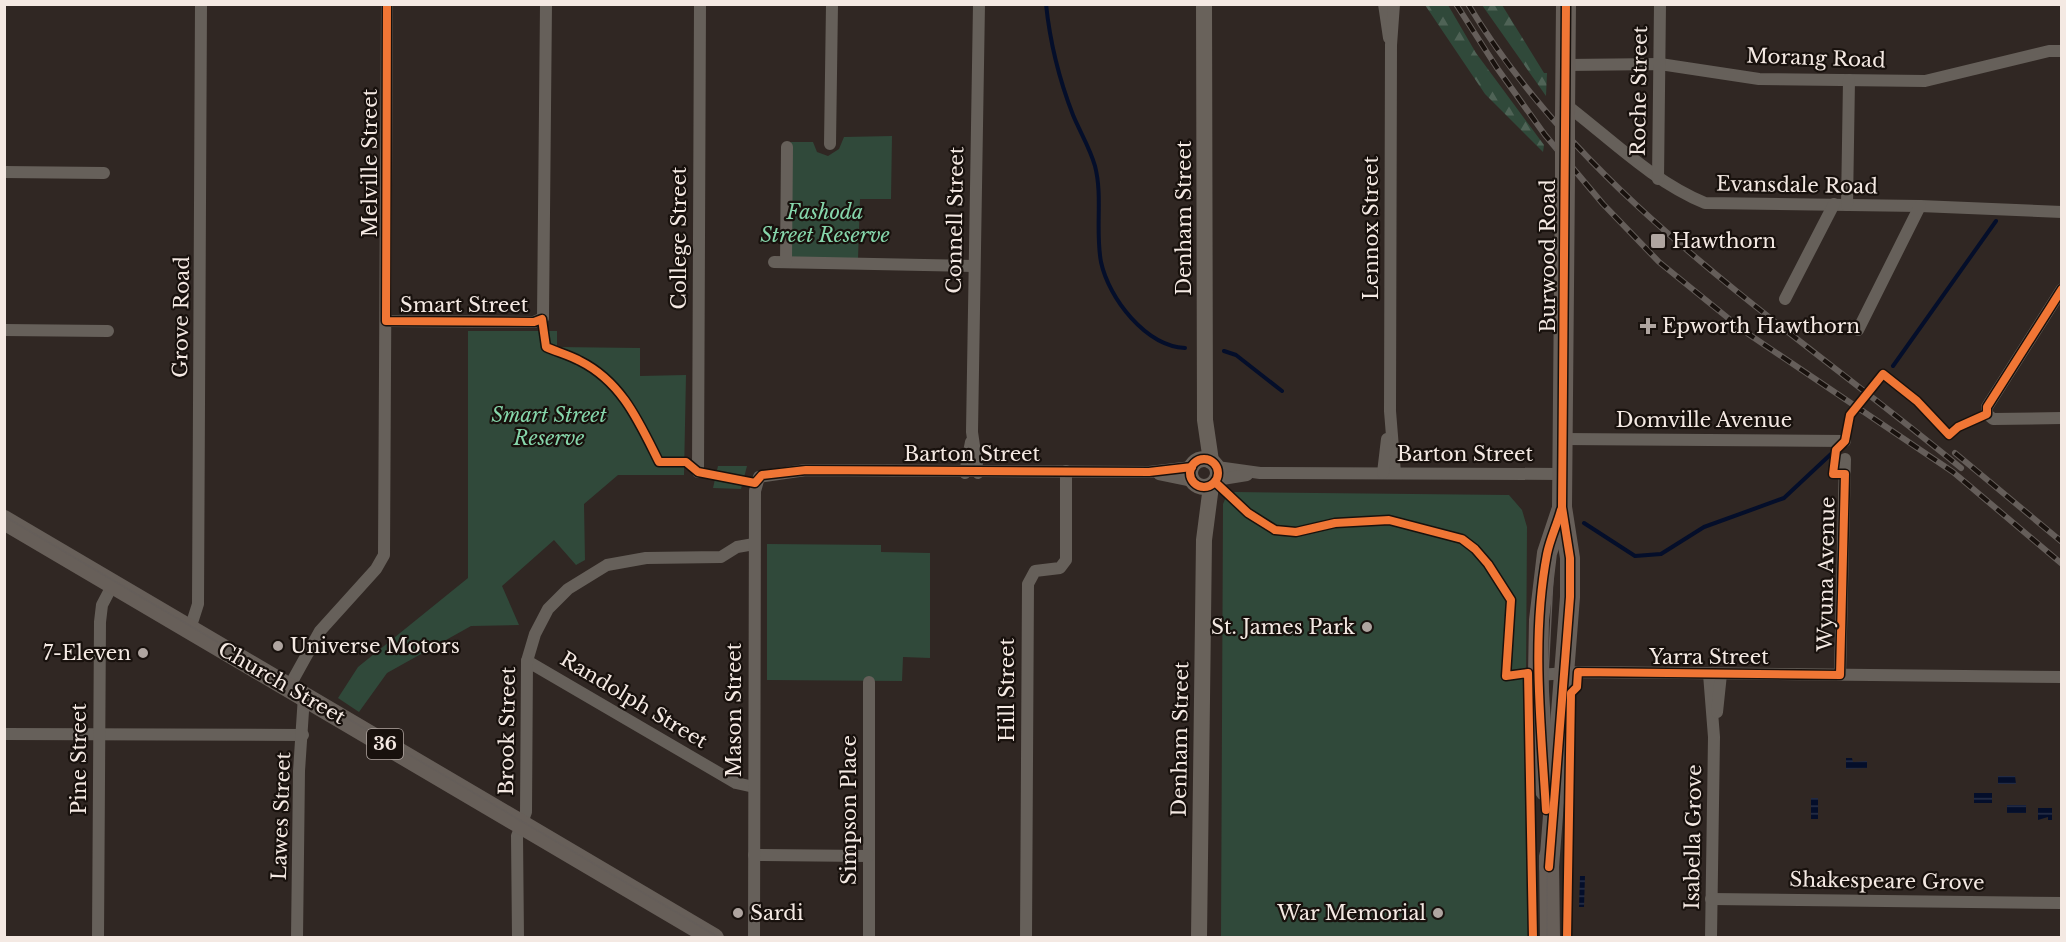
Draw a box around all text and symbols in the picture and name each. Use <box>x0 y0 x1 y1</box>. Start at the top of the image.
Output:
street label: Roche Street <box>1626 25 1652 156</box>
street label: Morang Road <box>1746 44 1886 72</box>
street label: Melville Street <box>358 88 382 237</box>
street label: Denham Street <box>1172 140 1196 296</box>
street label: Connell Street <box>942 146 968 294</box>
street label: Lennox Street <box>1359 156 1383 300</box>
street label: College Street <box>667 166 691 309</box>
street label: Evansdale Road <box>1716 172 1878 198</box>
street label: Burwood Road <box>1536 179 1560 333</box>
park label: Fashoda Street Reserve <box>760 200 890 247</box>
place label: Hawthorn <box>1672 229 1776 253</box>
marker: Hawthorn <box>1649 232 1667 250</box>
street label: Grove Road <box>168 256 194 378</box>
street label: Smart Street <box>400 293 529 317</box>
place label: Epworth Hawthorn <box>1662 314 1860 338</box>
marker: Epworth Hawthorn <box>1639 317 1657 335</box>
park label: Smart Street Reserve <box>491 403 607 450</box>
street label: Domville Avenue <box>1616 408 1792 432</box>
street label: Barton Street <box>904 442 1041 466</box>
street label: Barton Street <box>1397 442 1534 466</box>
street label: Wyuna Avenue <box>1813 496 1839 653</box>
place label: St. James Park <box>1211 615 1356 639</box>
marker: St. James Park <box>1360 620 1374 634</box>
place label: Universe Motors <box>290 634 460 658</box>
street label: Church Street <box>214 637 350 729</box>
street label: Hill Street <box>995 637 1019 742</box>
marker: Universe Motors <box>271 639 285 653</box>
place label: 7-Eleven <box>43 641 131 665</box>
street label: Mason Street <box>722 642 746 777</box>
street label: Yarra Street <box>1648 645 1769 669</box>
marker: 7-Eleven <box>136 646 150 660</box>
street label: Randolph Street <box>556 647 712 753</box>
street label: Denham Street <box>1167 661 1193 817</box>
street label: Brook Street <box>494 666 520 796</box>
street label: Pine Street <box>67 703 91 815</box>
road number: 36 <box>367 729 403 759</box>
street label: Simpson Place <box>837 735 861 885</box>
street label: Lawes Street <box>267 751 295 881</box>
street label: Isabella Grove <box>1680 764 1706 910</box>
street label: Shakespeare Grove <box>1789 867 1985 895</box>
place label: Sardi <box>750 901 804 925</box>
place label: War Memorial <box>1276 901 1426 925</box>
marker: Sardi <box>731 906 745 920</box>
marker: War Memorial <box>1431 906 1445 920</box>

